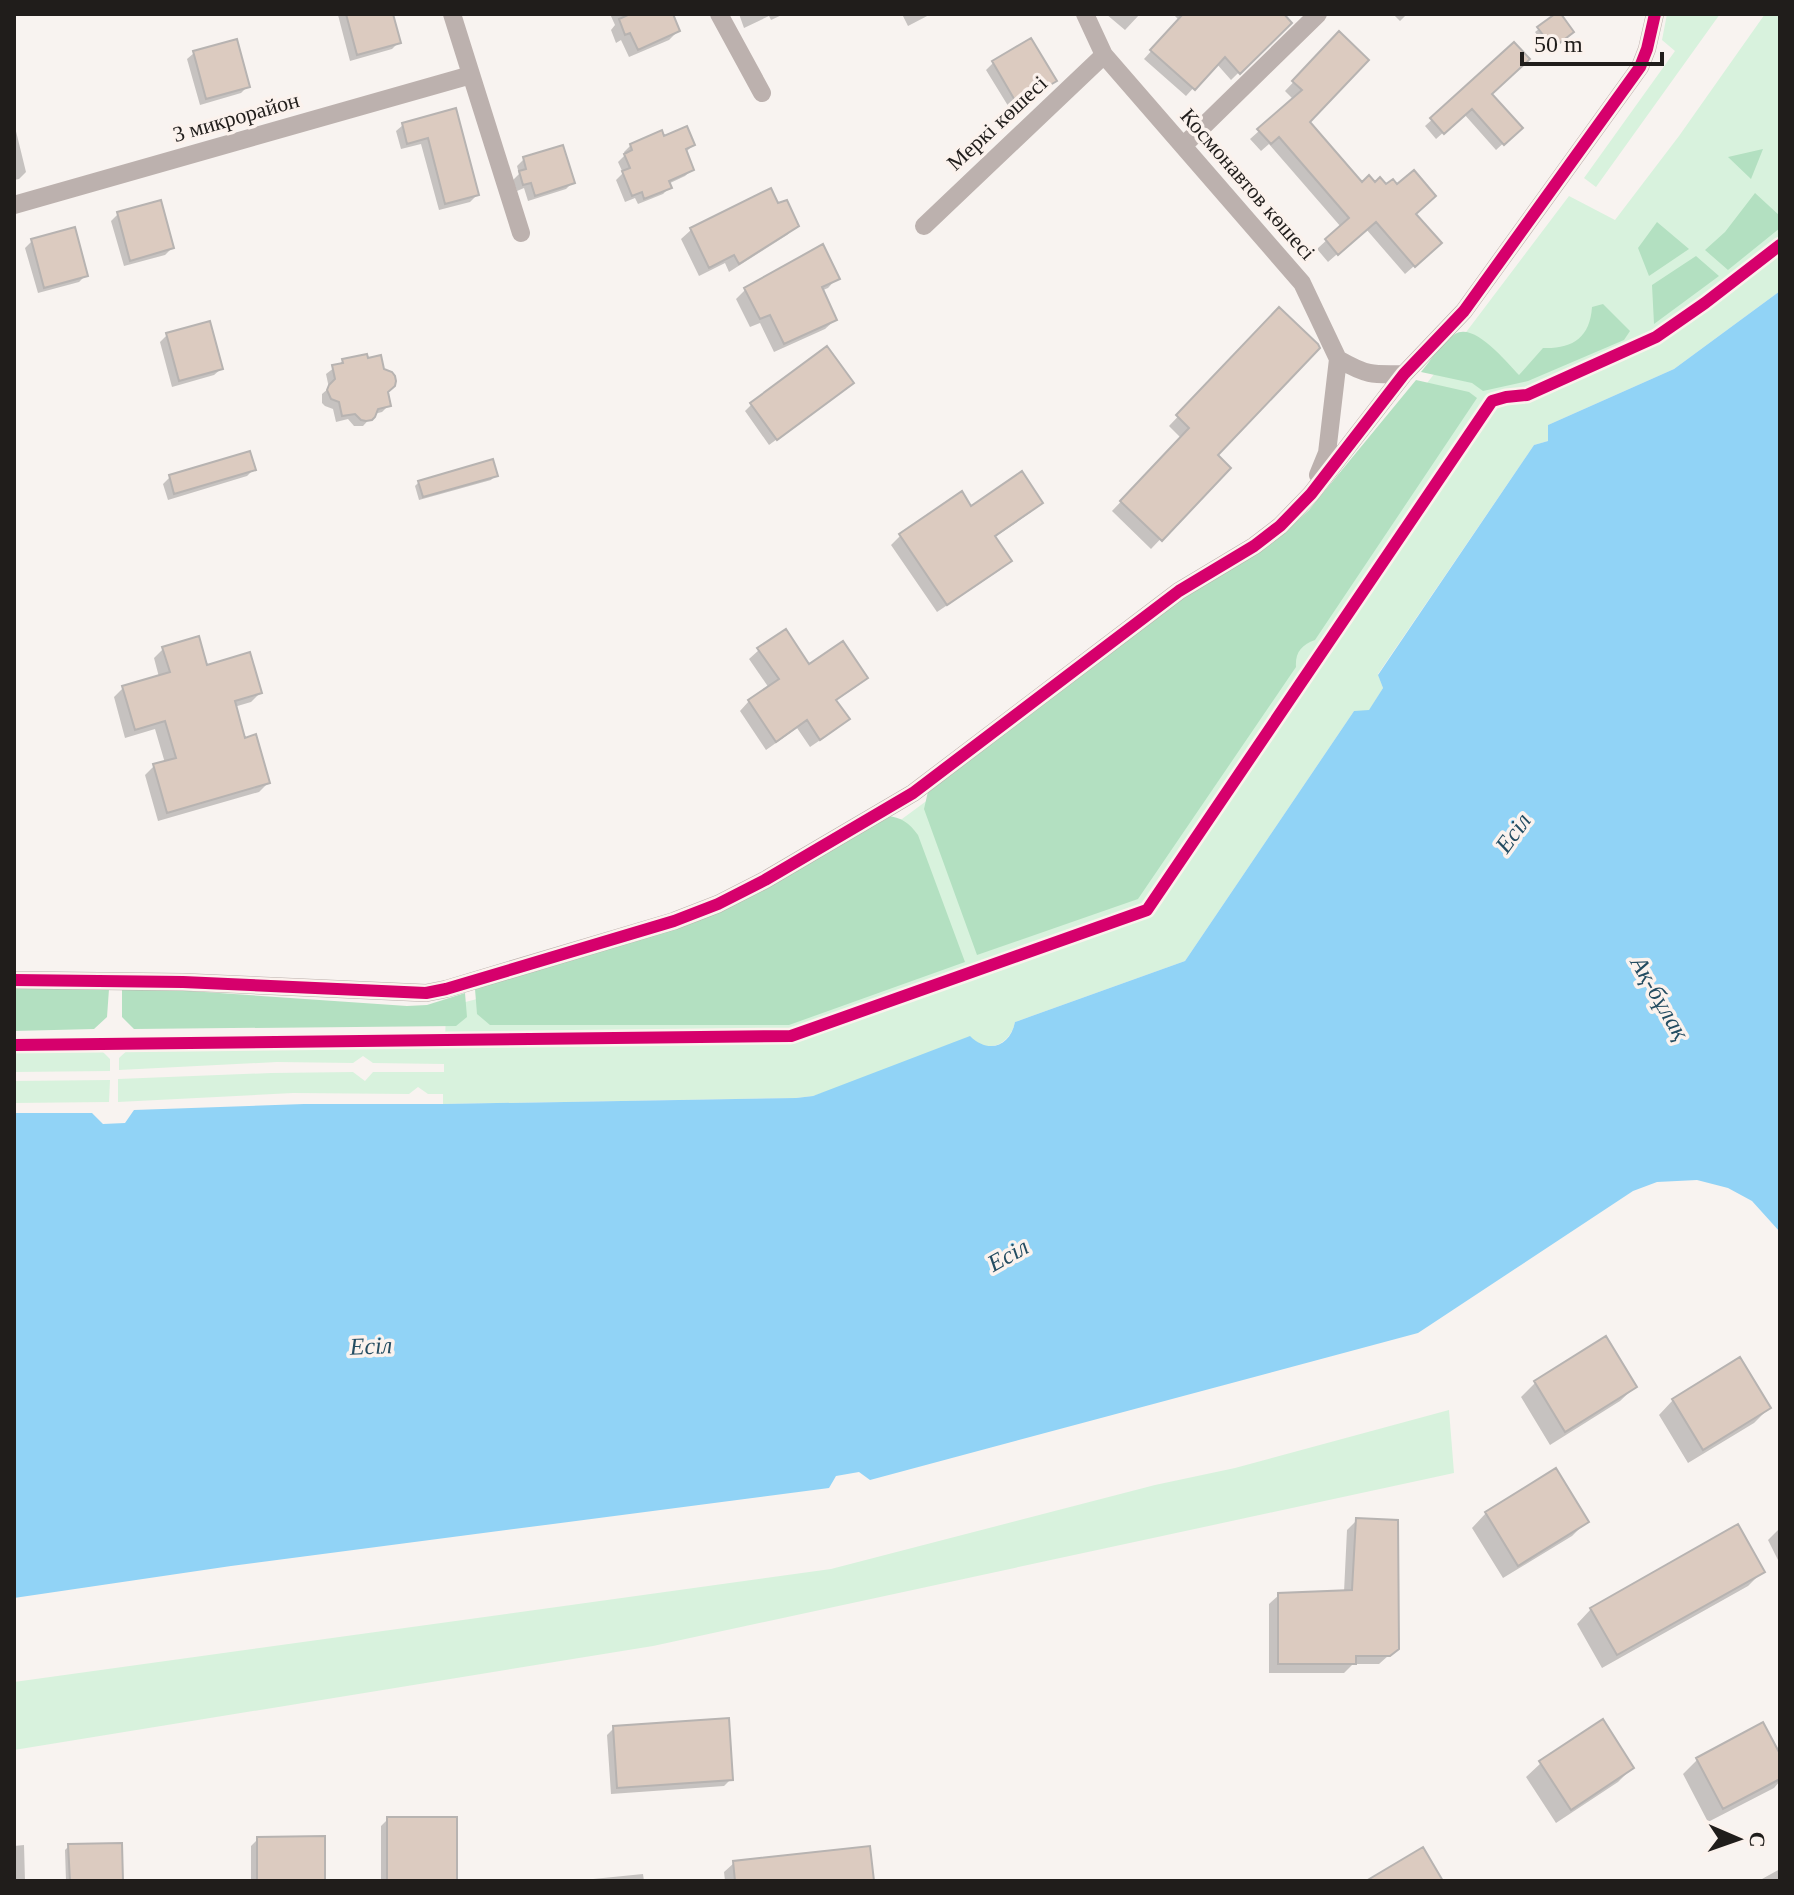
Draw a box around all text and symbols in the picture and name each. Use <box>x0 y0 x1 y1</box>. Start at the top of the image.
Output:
scale bar <box>1522 16 1662 66</box>
text: 50 m <box>1534 31 1583 57</box>
street label: Меркі көшесі <box>942 70 1052 176</box>
street label: 3 микрорайон <box>170 87 302 147</box>
street label: Космонавтов көшесі <box>1176 103 1320 265</box>
water label: Есіл <box>1489 808 1536 859</box>
water label: Ақ-бұлақ <box>1625 950 1695 1045</box>
water label: Есіл <box>982 1233 1033 1277</box>
water label: Есіл <box>348 1332 393 1360</box>
north arrow <box>1698 1799 1778 1879</box>
text: С <box>1745 1831 1770 1848</box>

